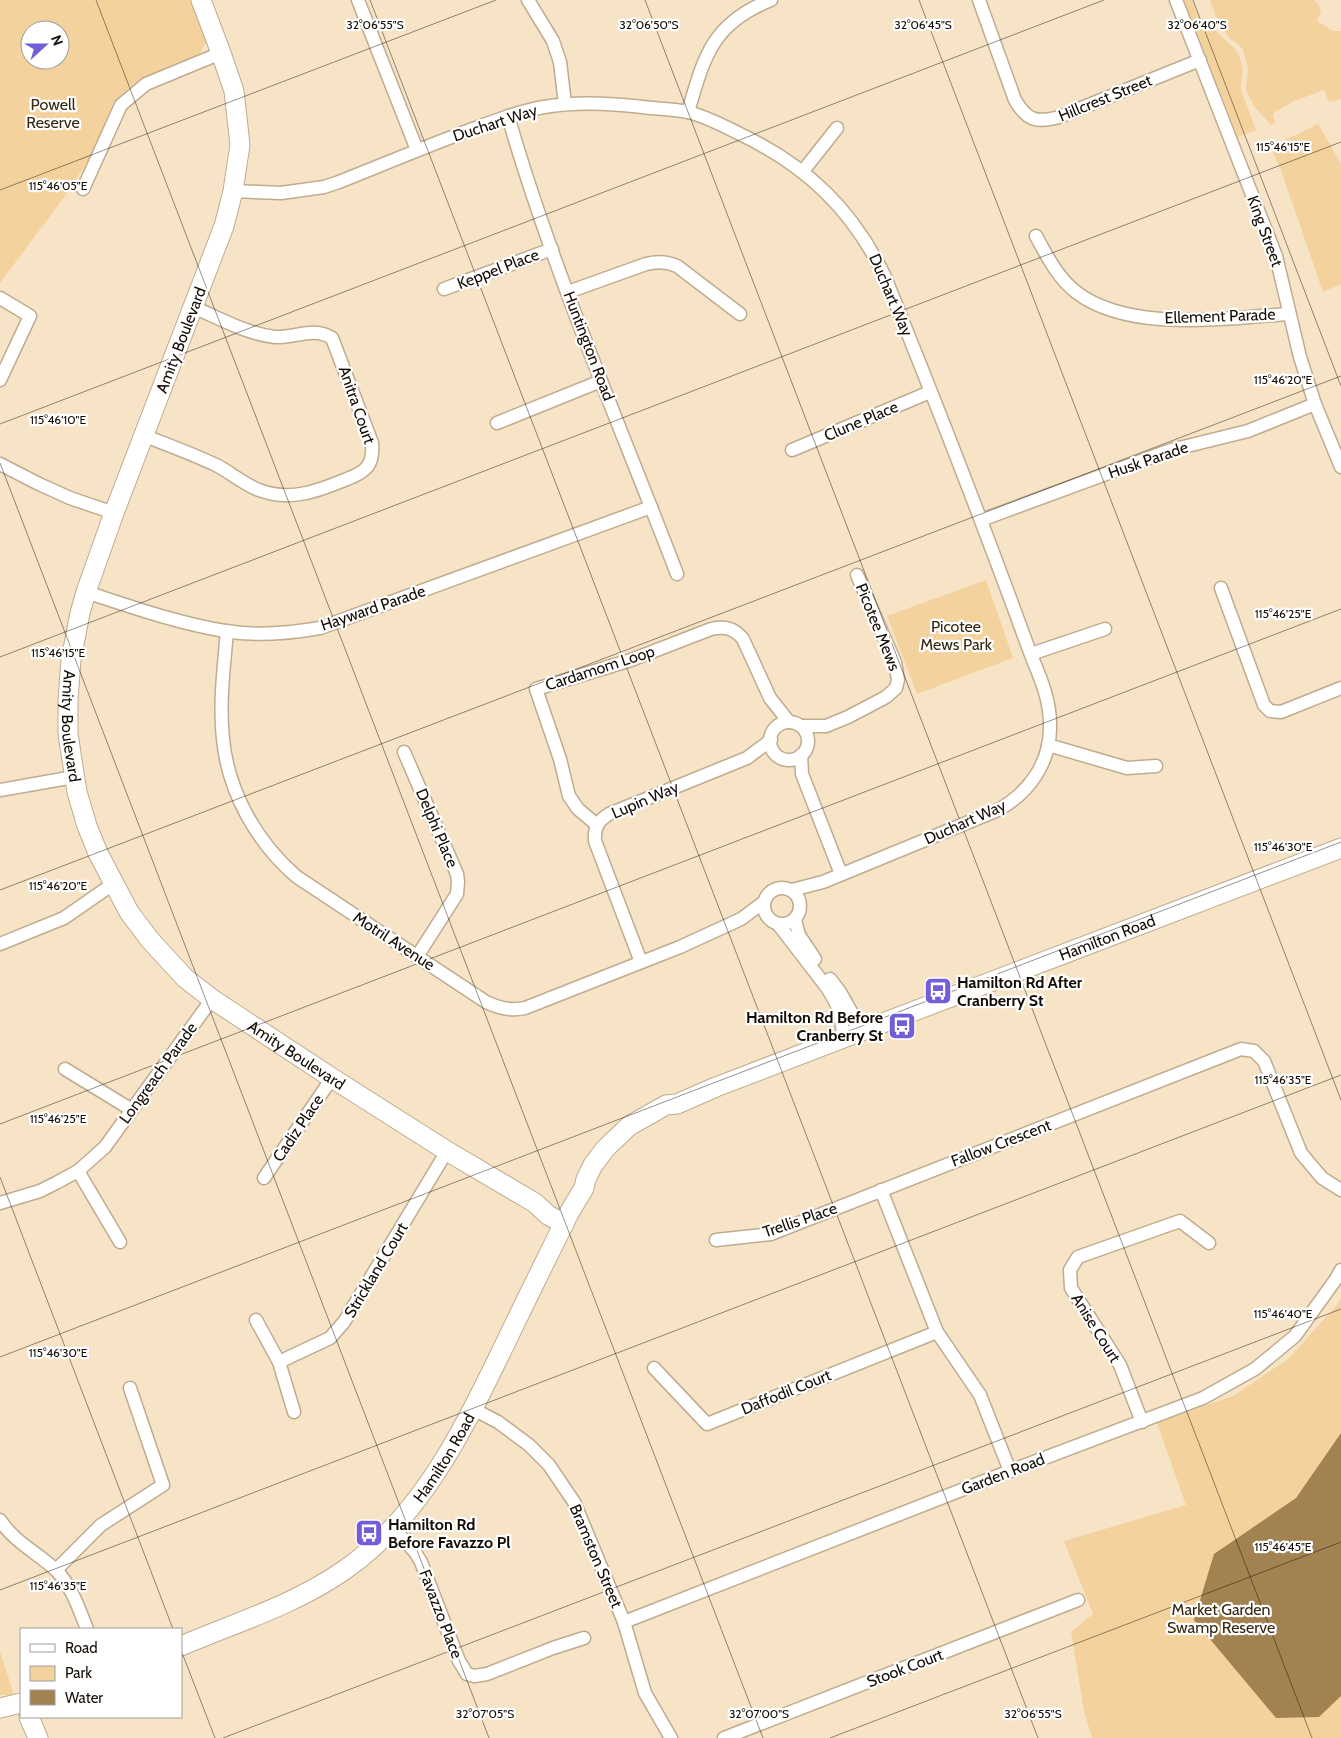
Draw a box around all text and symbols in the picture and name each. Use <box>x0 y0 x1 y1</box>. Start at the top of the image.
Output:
text: 32°06'55"S <box>346 17 404 32</box>
text: 32°06'50"S <box>619 17 679 32</box>
text: 32°06'45"S <box>894 17 952 32</box>
text: 32°06'40"S <box>1167 17 1227 32</box>
north arrow <box>20 20 70 70</box>
text: N <box>47 32 67 48</box>
street label: Hillcrest Street <box>1056 70 1155 125</box>
park label: Powell Reserve <box>26 95 80 132</box>
street label: Duchart Way <box>450 100 540 146</box>
text: 115°46'15"E <box>1256 139 1310 154</box>
text: 115°46'05"E <box>29 178 88 193</box>
street label: King Street <box>1243 193 1287 270</box>
street label: Keppel Place <box>454 245 542 293</box>
street label: Duchart Way <box>865 251 917 339</box>
street label: Amity Boulevard <box>152 284 210 396</box>
street label: Huntington Road <box>559 289 619 403</box>
street label: Ellement Parade <box>1164 305 1276 327</box>
street label: Anitra Court <box>335 364 379 447</box>
text: 115°46'20"E <box>1254 372 1313 387</box>
street label: Clune Place <box>821 397 901 445</box>
text: 115°46'10"E <box>30 412 86 427</box>
street label: Husk Parade <box>1106 437 1190 483</box>
street label: Picotee Mews <box>852 580 904 674</box>
street label: Hayward Parade <box>318 581 428 635</box>
text: 115°46'25"E <box>1255 606 1312 621</box>
park label: Picotee Mews Park <box>920 617 993 654</box>
street label: Cardamom Loop <box>543 641 657 695</box>
text: 115°46'15"E <box>31 645 85 660</box>
street label: Amity Boulevard <box>58 669 85 783</box>
street label: Lupin Way <box>609 777 681 823</box>
street label: Delphi Place <box>412 786 462 870</box>
street label: Duchart Way <box>921 796 1009 848</box>
text: 115°46'30"E <box>1254 839 1313 854</box>
text: 115°46'20"E <box>29 878 88 893</box>
street label: Motril Avenue <box>350 908 438 974</box>
street label: Hamilton Road <box>1056 910 1158 964</box>
place label: Hamilton Rd After Cranberry St <box>957 973 1083 1010</box>
bus stop icon: Hamilton Rd After Cranberry St <box>923 976 953 1006</box>
place label: Hamilton Rd Before Cranberry St <box>746 1008 883 1045</box>
bus stop icon: Hamilton Rd Before Cranberry St <box>887 1011 917 1041</box>
street label: Amity Boulevard <box>245 1016 349 1093</box>
street label: Longreach Parade <box>115 1019 201 1127</box>
text: 115°46'35"E <box>1255 1072 1312 1087</box>
street label: Cadiz Place <box>269 1091 327 1165</box>
text: 115°46'25"E <box>30 1111 87 1126</box>
street label: Fallow Crescent <box>948 1115 1054 1171</box>
street label: Trellis Place <box>760 1198 840 1242</box>
street label: Strickland Court <box>340 1219 412 1321</box>
street label: Anise Court <box>1067 1290 1125 1367</box>
text: 115°46'40"E <box>1254 1306 1313 1321</box>
text: 115°46'30"E <box>29 1345 88 1360</box>
street label: Daffodil Court <box>738 1365 834 1419</box>
street label: Hamilton Road <box>409 1410 478 1506</box>
street label: Garden Road <box>959 1449 1047 1499</box>
street label: Bramston Street <box>566 1501 627 1611</box>
place label: Hamilton Rd Before Favazzo Pl <box>388 1515 510 1552</box>
bus stop icon: Hamilton Rd Before Favazzo Pl <box>354 1518 384 1548</box>
text: 115°46'45"E <box>1254 1539 1312 1554</box>
street label: Favazzo Place <box>415 1567 467 1661</box>
text: 115°46'35"E <box>30 1578 87 1593</box>
park label: Market Garden Swamp Reserve <box>1167 1600 1275 1637</box>
legend <box>20 1628 182 1718</box>
text: Road <box>65 1639 98 1657</box>
street label: Stook Court <box>864 1645 946 1691</box>
text: Park <box>65 1664 92 1682</box>
text: Water <box>65 1689 103 1707</box>
text: 32°07'05"S <box>456 1706 514 1721</box>
text: 32°07'00"S <box>729 1706 789 1721</box>
text: 32°06'55"S <box>1004 1706 1062 1721</box>

